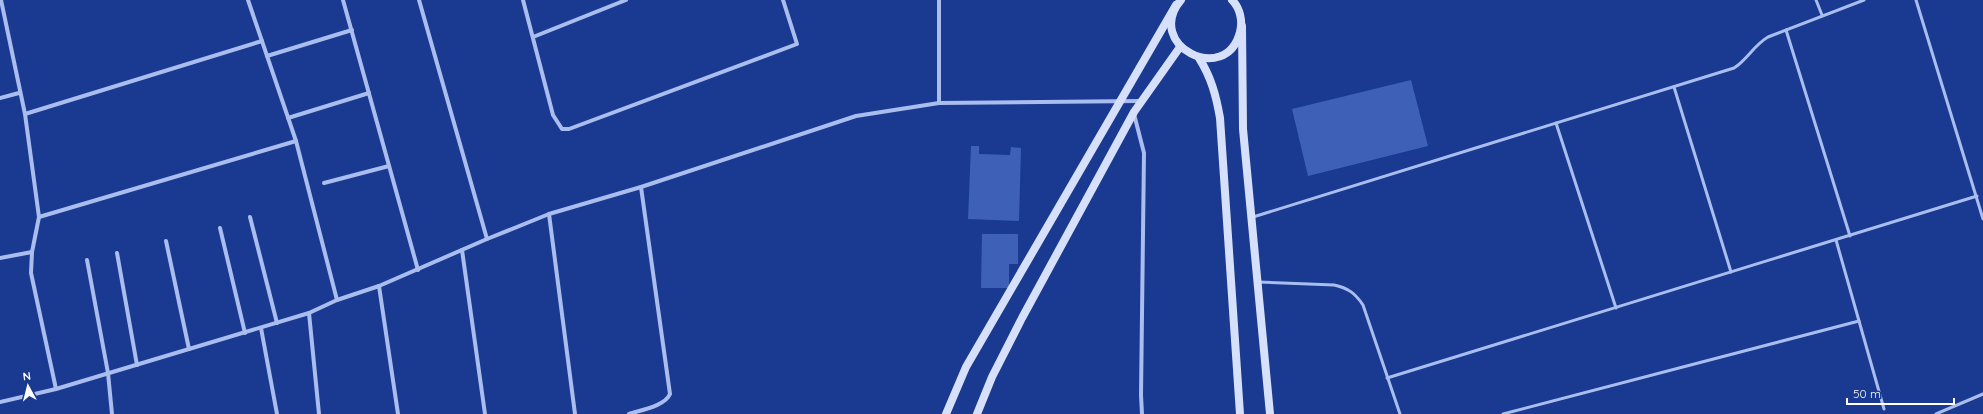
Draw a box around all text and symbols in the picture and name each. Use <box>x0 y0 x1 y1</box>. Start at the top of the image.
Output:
north arrow <box>8 366 48 406</box>
text: N <box>22 369 32 384</box>
scale bar <box>1847 380 1954 406</box>
text: 50 m <box>1853 386 1881 401</box>

